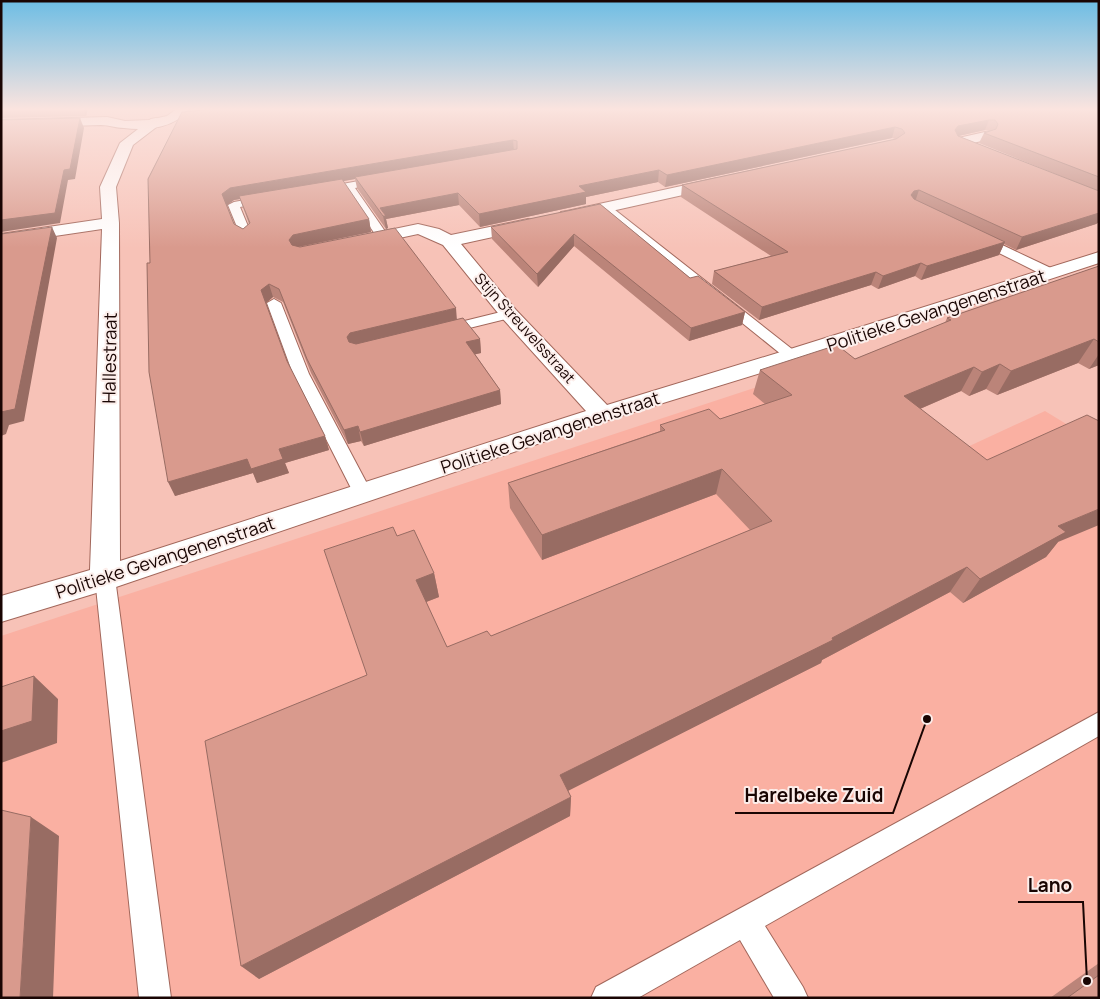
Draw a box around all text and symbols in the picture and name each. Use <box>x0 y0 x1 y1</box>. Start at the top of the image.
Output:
street label: Politieke Gevangenenstraat <box>823 263 1049 357</box>
street label: Stijn Streuvelsstraat <box>470 268 580 388</box>
street label: Hallestraat <box>96 312 122 404</box>
street label: Politieke Gevangenenstraat <box>437 385 663 479</box>
street label: Politieke Gevangenenstraat <box>52 510 278 604</box>
callout: Harelbeke Zuid <box>735 779 893 813</box>
text: Harelbeke Zuid <box>745 782 883 808</box>
callout: Lano <box>1018 868 1083 902</box>
text: Lano <box>1028 872 1072 898</box>

